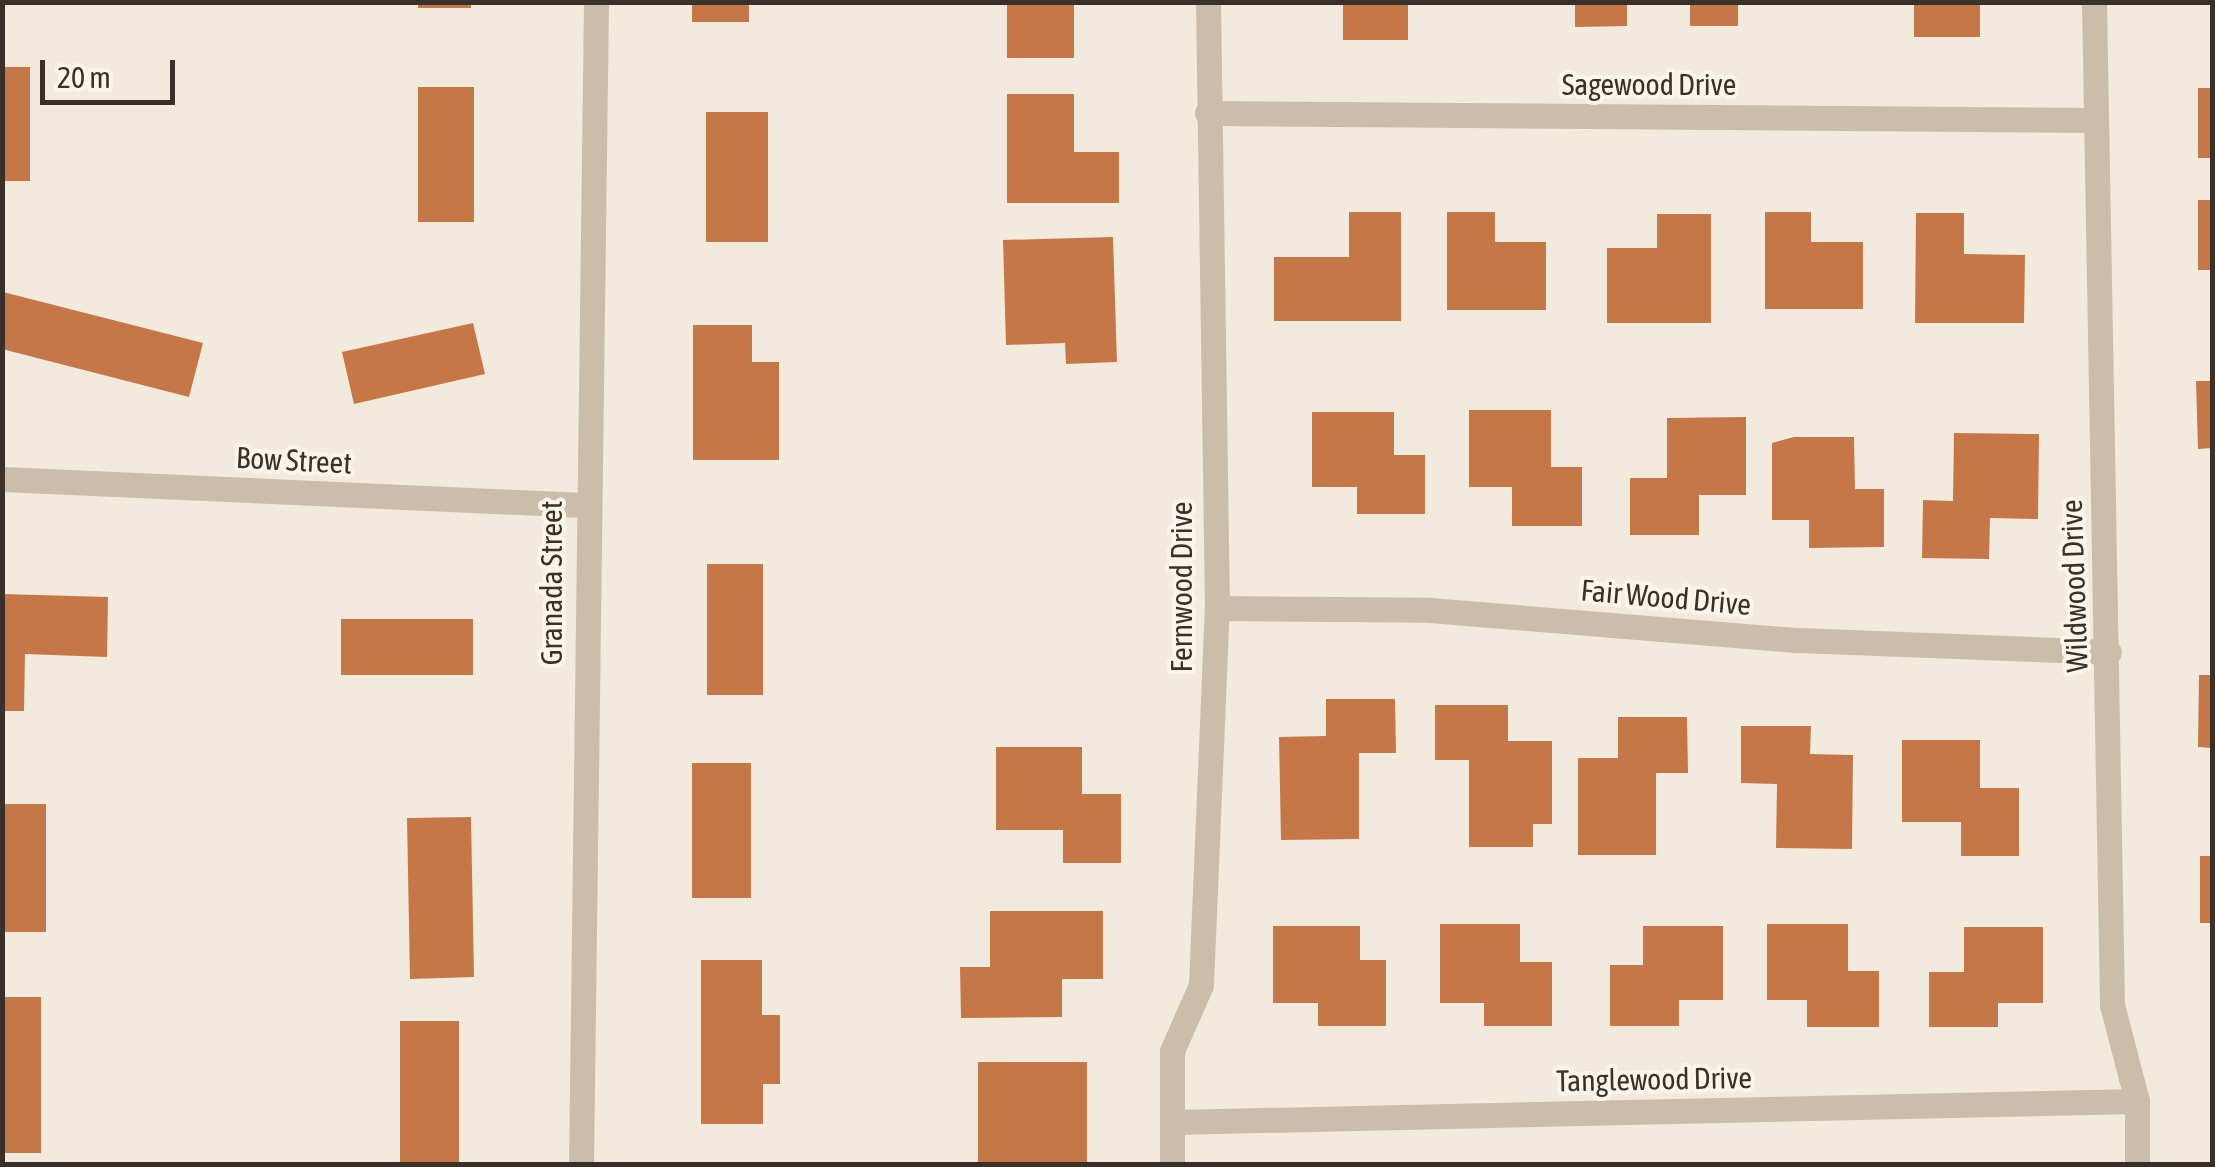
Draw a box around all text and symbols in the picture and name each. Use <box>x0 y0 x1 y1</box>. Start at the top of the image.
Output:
scale bar <box>45 40 180 102</box>
text: 20 m <box>57 60 111 94</box>
street label: Sagewood Drive <box>1562 66 1736 102</box>
street label: Bow Street <box>235 439 353 481</box>
street label: Wildwood Drive <box>2053 499 2095 673</box>
street label: Granada Street <box>533 501 569 665</box>
street label: Fernwood Drive <box>1163 502 1199 672</box>
street label: Fair Wood Drive <box>1579 572 1753 622</box>
street label: Tanglewood Drive <box>1556 1059 1752 1099</box>

